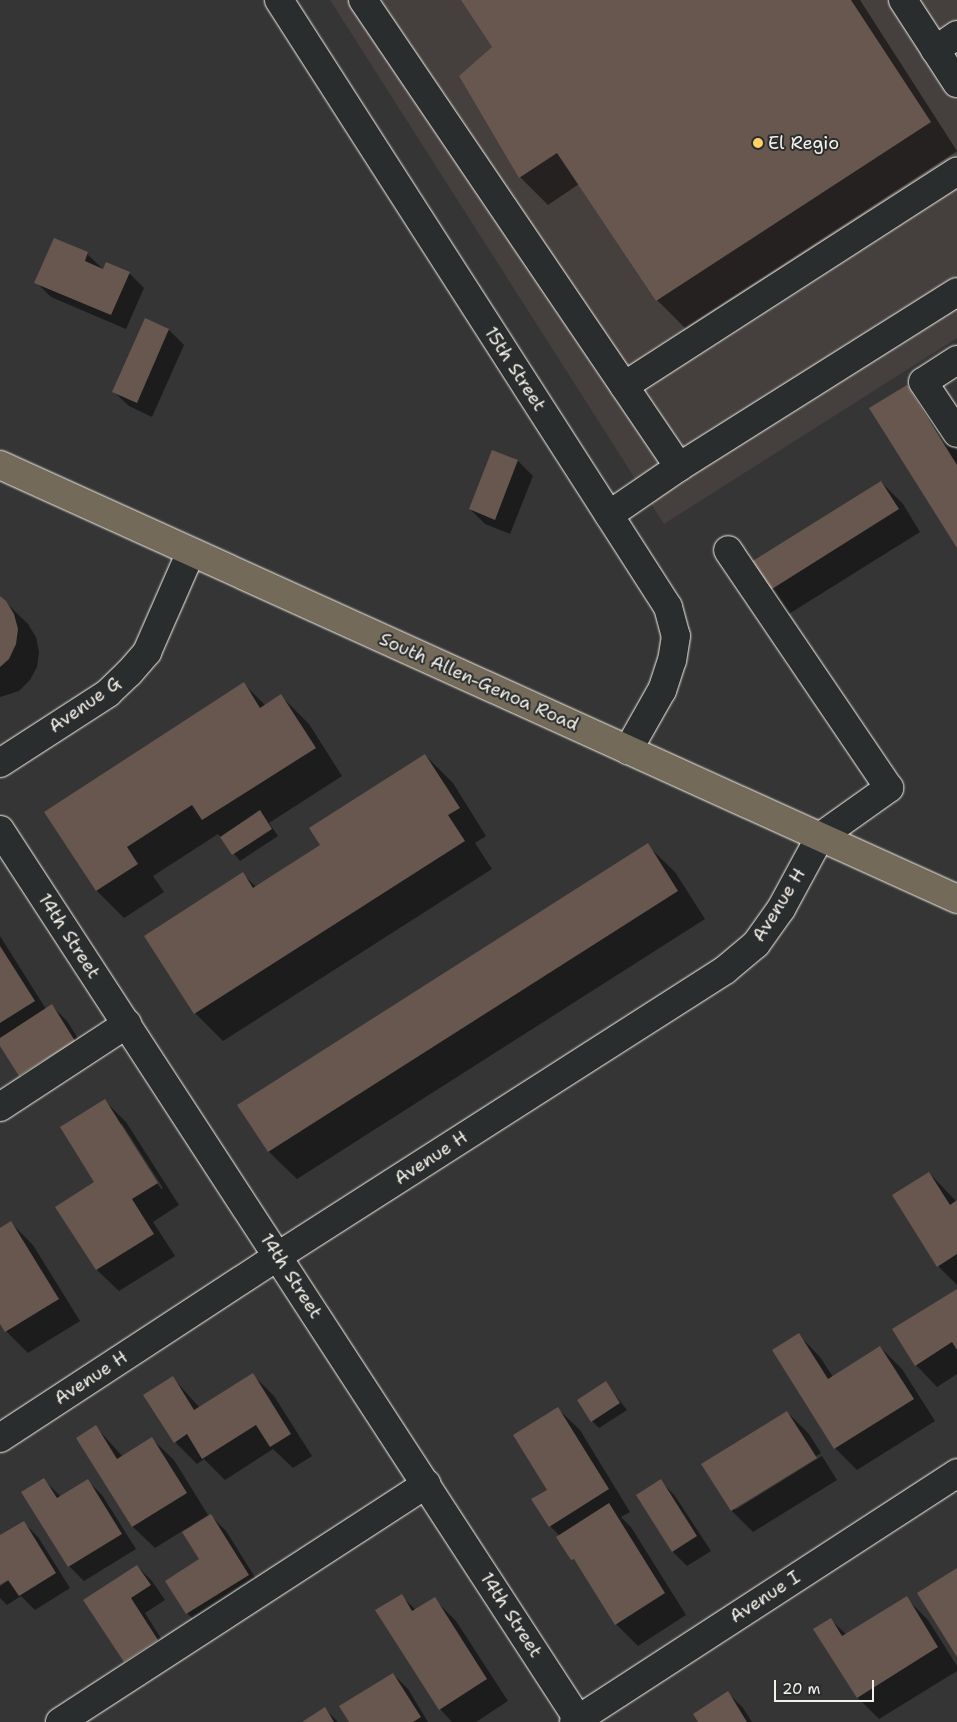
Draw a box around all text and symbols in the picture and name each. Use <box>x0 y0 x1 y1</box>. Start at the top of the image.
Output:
place label: El Regio <box>768 132 839 154</box>
marker: El Regio <box>752 137 764 149</box>
street label: 15th Street <box>480 323 550 415</box>
street label: South Allen-Genoa Road <box>376 628 582 736</box>
street label: Avenue G <box>45 672 125 738</box>
street label: Avenue H <box>748 864 810 946</box>
street label: 14th Street <box>34 889 104 983</box>
street label: Avenue H <box>390 1126 472 1190</box>
street label: 14th Street <box>256 1229 326 1323</box>
street label: Avenue H <box>50 1346 132 1410</box>
street label: Avenue I <box>726 1566 804 1628</box>
street label: 14th Street <box>476 1568 546 1662</box>
scale bar <box>777 1670 877 1702</box>
text: 20 m <box>782 1679 821 1699</box>

